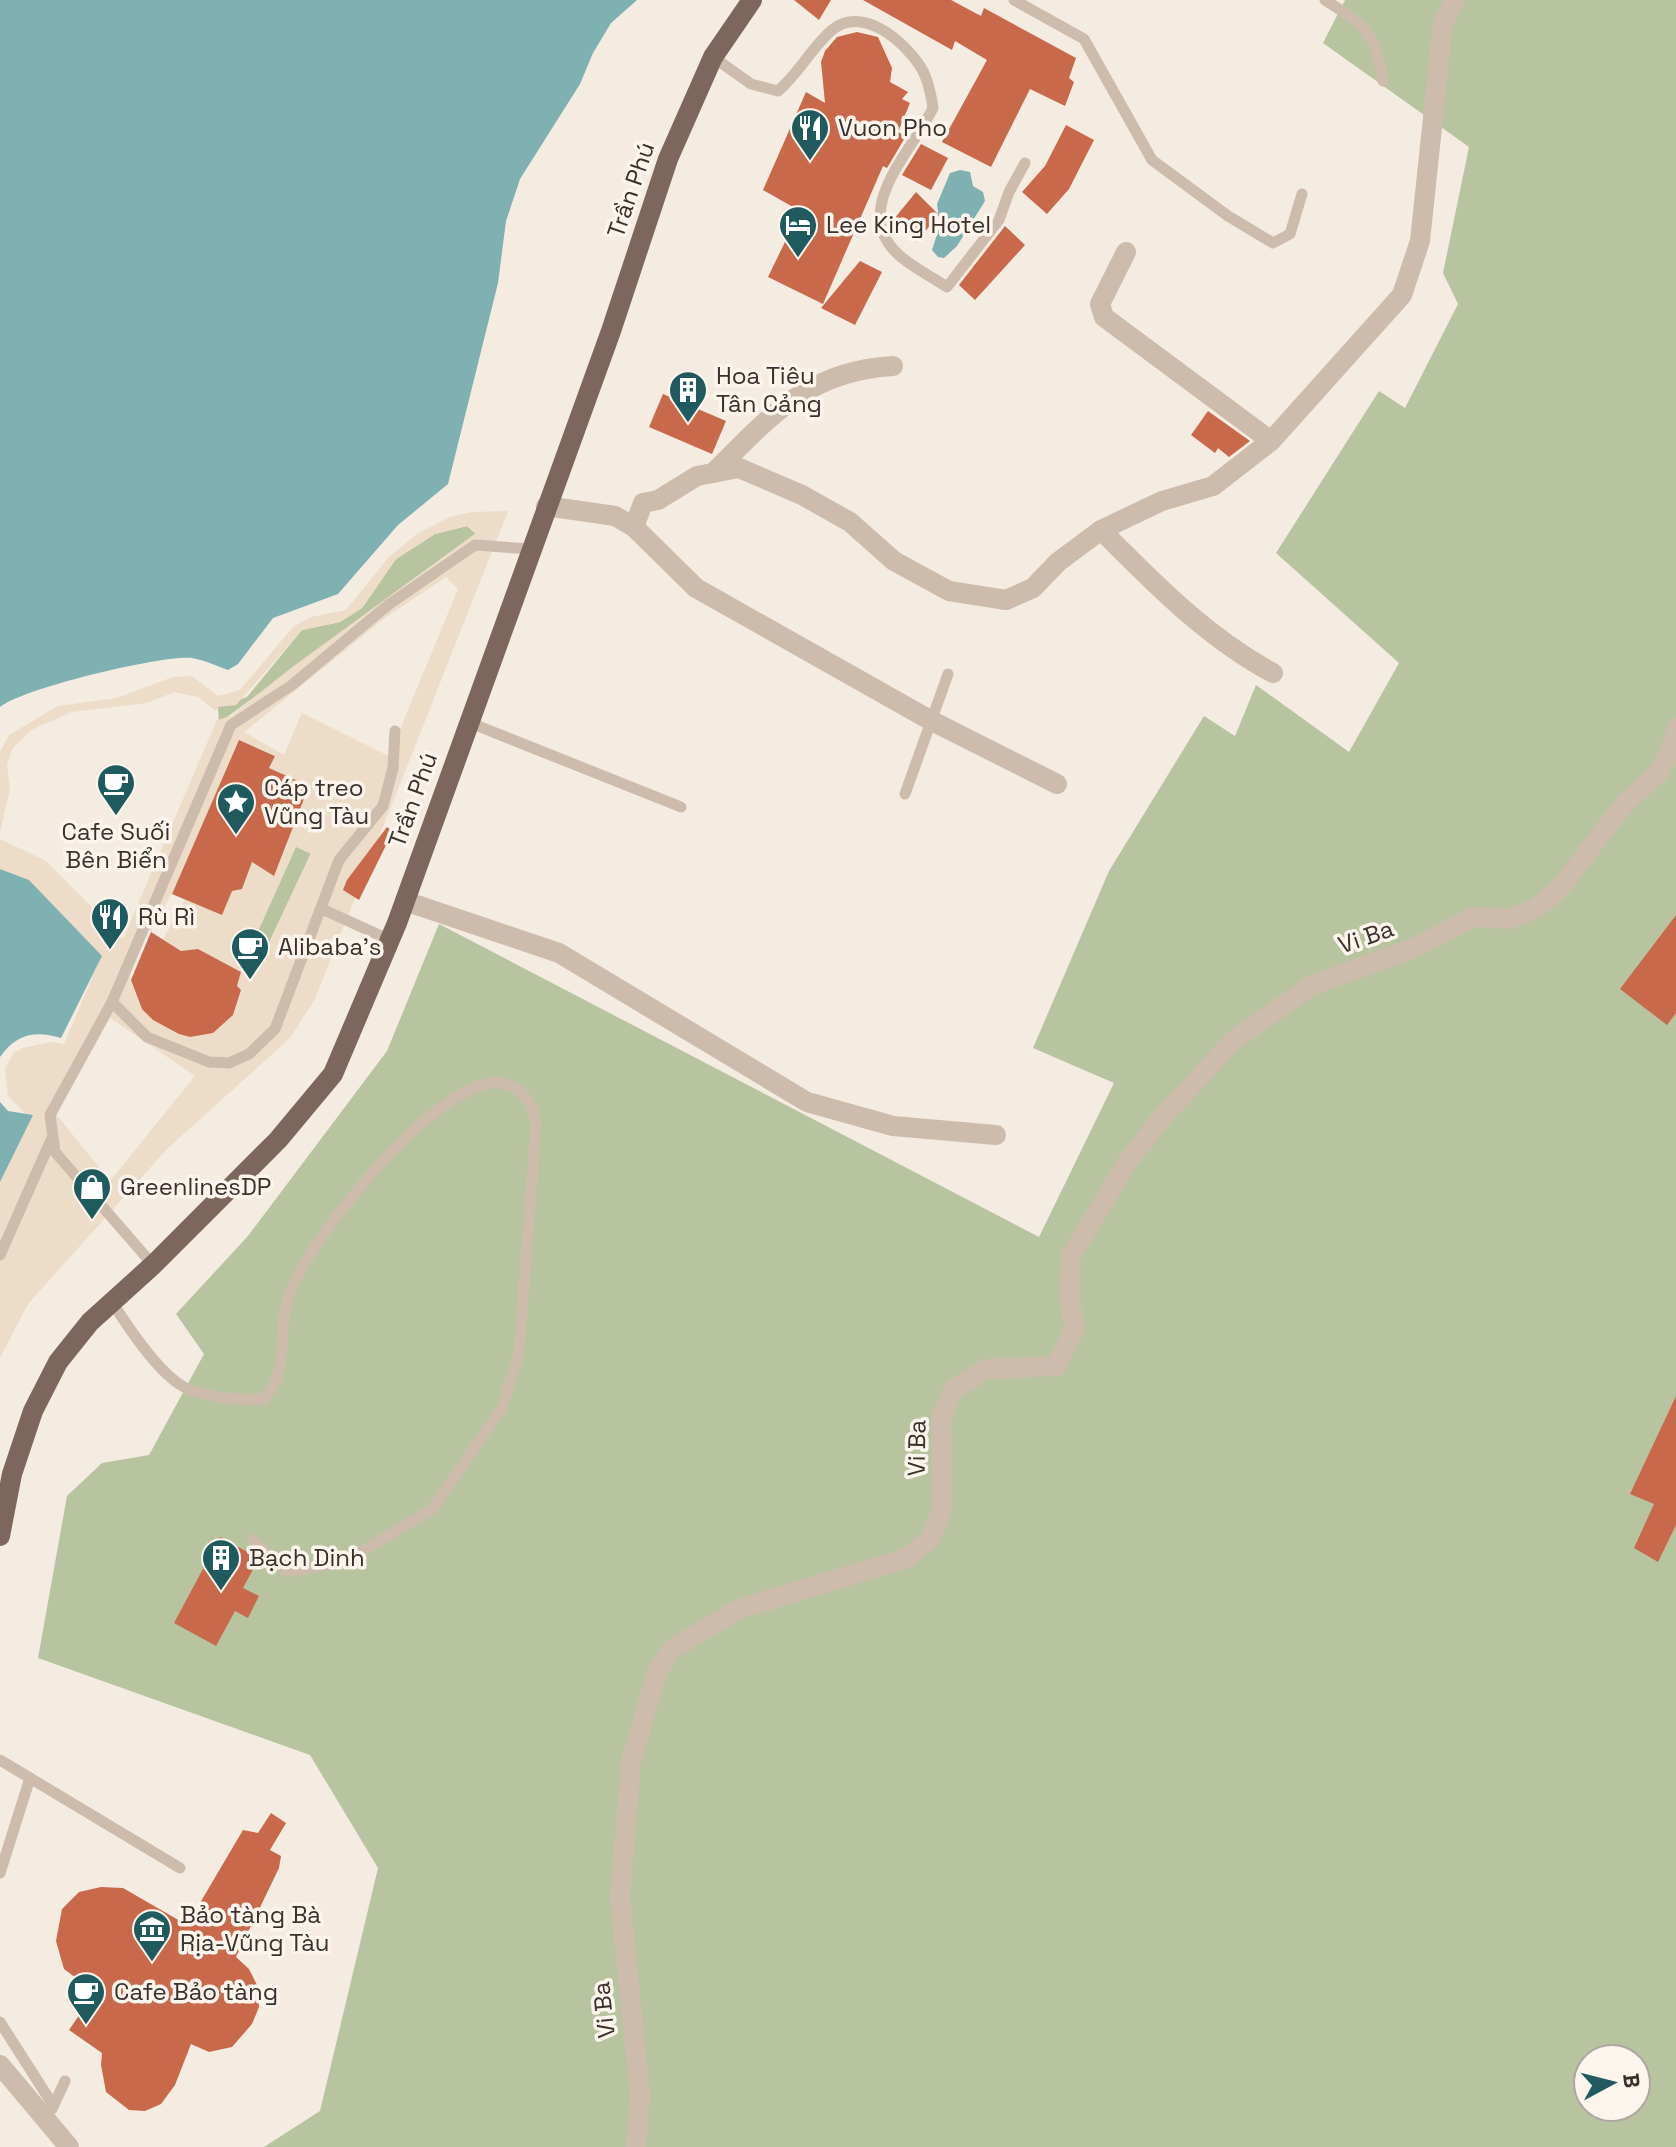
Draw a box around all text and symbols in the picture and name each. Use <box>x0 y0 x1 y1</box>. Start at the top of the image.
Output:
restaurant icon: Vuon Pho <box>789 107 831 162</box>
place label: Vuon Pho <box>838 112 947 143</box>
street label: Trần Phú <box>600 138 661 242</box>
hotel icon: Lee King Hotel <box>777 204 819 259</box>
place label: Lee King Hotel <box>826 209 991 240</box>
place label: Hoa Tiêu Tân Cảng <box>716 360 822 419</box>
building icon: Hoa Tiêu Tân Cảng <box>667 369 709 424</box>
street label: Trần Phú <box>381 748 444 852</box>
cafe icon: Cafe Suối Bên Biển <box>95 762 137 817</box>
place label: Cáp treo Vũng Tàu <box>264 772 369 831</box>
place icon: Cáp treo Vũng Tàu <box>215 781 257 836</box>
place label: Cafe Suối Bên Biển <box>62 816 170 875</box>
restaurant icon: Rù Rì <box>89 896 131 951</box>
place label: Rù Rì <box>138 901 195 932</box>
street label: Vi Ba <box>1334 913 1398 960</box>
cafe icon: Alibaba's <box>229 926 271 981</box>
place label: Alibaba's <box>278 931 381 962</box>
shop icon: GreenlinesDP <box>71 1166 113 1221</box>
place label: GreenlinesDP <box>120 1171 271 1202</box>
street label: Vi Ba <box>901 1419 932 1477</box>
building icon: Bạch Dinh <box>200 1537 242 1592</box>
place label: Bạch Dinh <box>249 1542 365 1573</box>
place label: Bảo tàng Bà Rịa-Vũng Tàu <box>180 1899 329 1958</box>
museum icon: Bảo tàng Bà Rịa-Vũng Tàu <box>131 1908 173 1963</box>
cafe icon: Cafe Bảo tàng <box>65 1971 107 2026</box>
place label: Cafe Bảo tàng <box>114 1976 278 2007</box>
street label: Vi Ba <box>585 1980 622 2040</box>
north arrow <box>1572 2043 1652 2123</box>
text: B <box>1617 2072 1647 2090</box>

